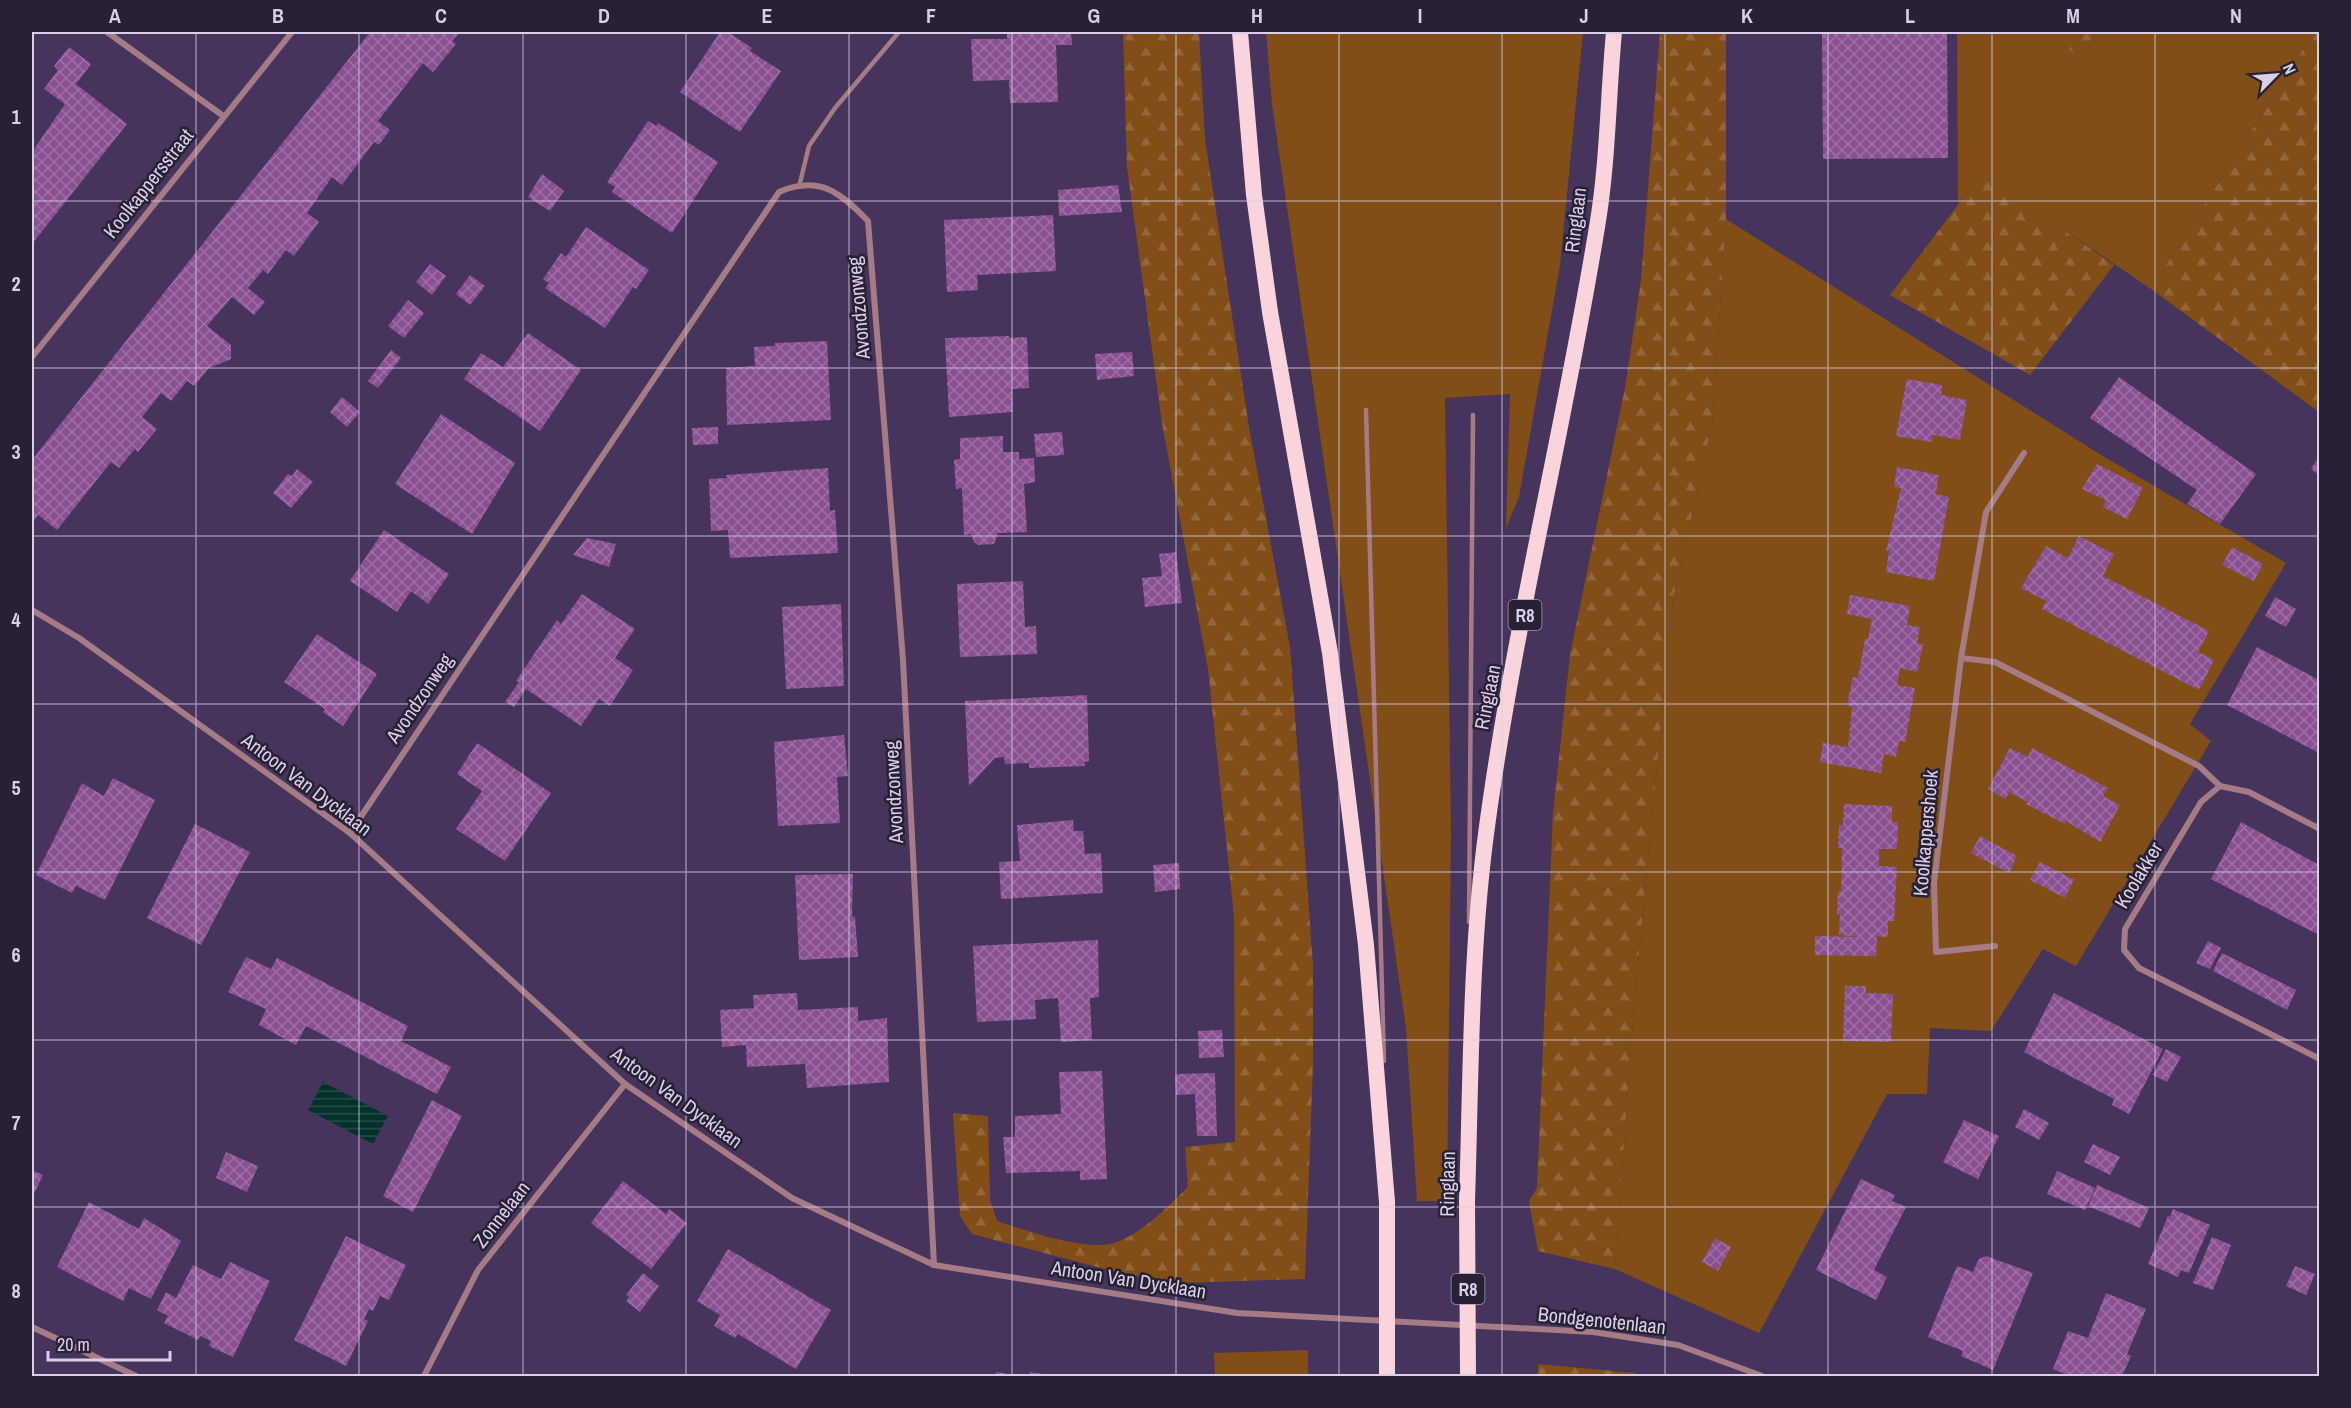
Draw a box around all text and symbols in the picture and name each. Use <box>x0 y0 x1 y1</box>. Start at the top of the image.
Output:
text: A <box>109 2 121 29</box>
text: B <box>272 2 284 29</box>
text: C <box>435 2 447 29</box>
text: D <box>598 2 610 29</box>
text: E <box>762 2 773 29</box>
text: F <box>926 2 936 29</box>
text: G <box>1088 2 1100 29</box>
text: H <box>1251 2 1263 29</box>
text: I <box>1418 2 1422 29</box>
text: J <box>1579 2 1589 29</box>
text: K <box>1741 2 1753 29</box>
text: L <box>1905 2 1915 29</box>
text: M <box>2066 2 2080 29</box>
text: N <box>2230 2 2242 29</box>
north arrow <box>2246 45 2306 105</box>
text: N <box>2278 60 2302 78</box>
text: 1 <box>11 103 21 130</box>
street label: Koolkappersstraat <box>97 122 200 243</box>
street label: Ringlaan <box>1558 186 1592 254</box>
street label: Avondzonweg <box>840 256 876 361</box>
text: 2 <box>11 270 21 297</box>
text: 3 <box>11 438 21 465</box>
road number: R8 <box>1508 600 1541 630</box>
text: 4 <box>11 606 21 633</box>
street label: Avondzonweg <box>379 648 459 749</box>
street label: Ringlaan <box>1467 662 1507 732</box>
street label: Antoon Van Dycklaan <box>236 726 378 842</box>
street label: Avondzonweg <box>877 740 909 845</box>
street label: Koolkappershoek <box>1906 768 1944 897</box>
text: 5 <box>11 774 21 801</box>
street label: Koolakker <box>2108 836 2169 913</box>
text: 6 <box>11 941 21 968</box>
street label: Antoon Van Dycklaan <box>605 1039 748 1154</box>
text: 7 <box>11 1109 21 1136</box>
street label: Ringlaan <box>1433 1151 1461 1217</box>
street label: Zonnelaan <box>467 1175 535 1253</box>
street label: Antoon Van Dycklaan <box>1049 1253 1208 1305</box>
road number: R8 <box>1452 1274 1484 1304</box>
text: 8 <box>11 1277 21 1304</box>
street label: Bondgenotenlaan <box>1537 1300 1667 1340</box>
scale bar <box>48 1324 170 1362</box>
text: 20 m <box>57 1332 90 1357</box>

